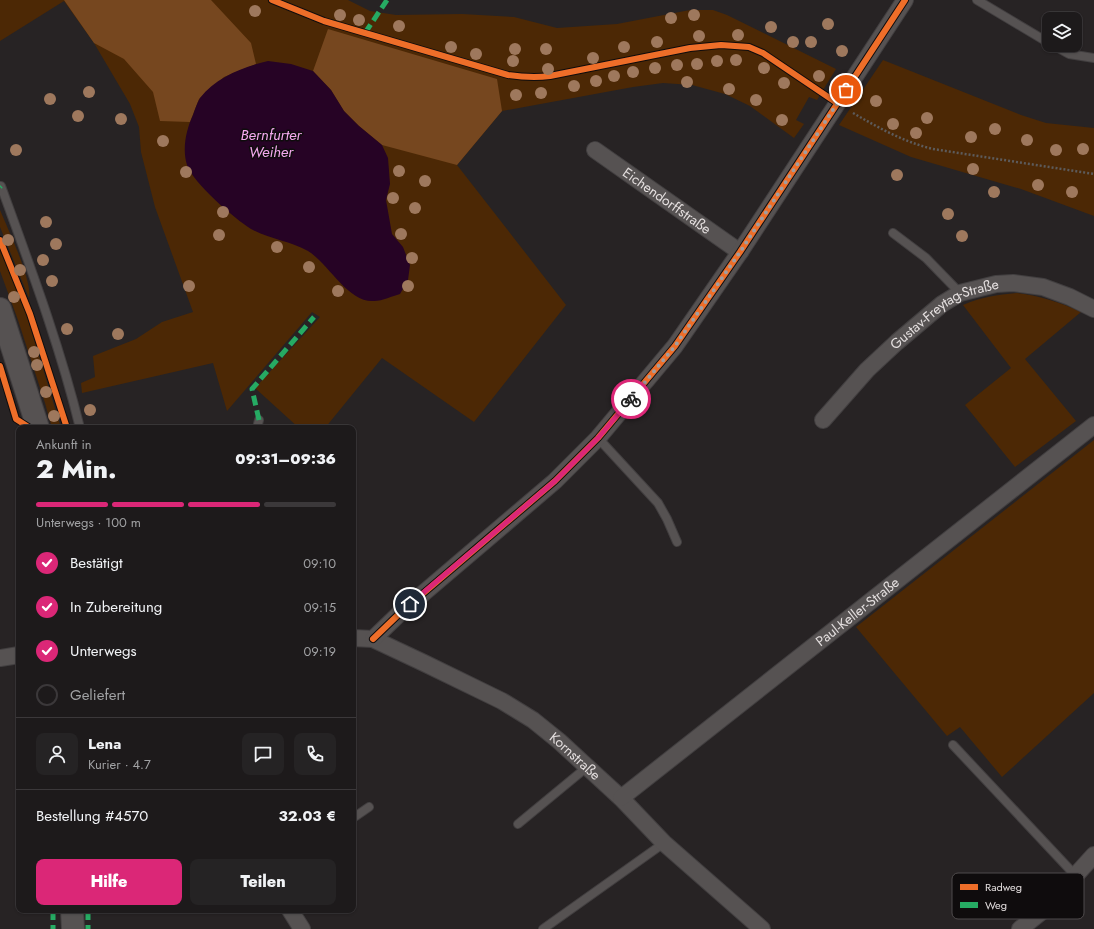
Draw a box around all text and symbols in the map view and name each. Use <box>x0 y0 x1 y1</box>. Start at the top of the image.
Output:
map controls <box>1042 12 1082 52</box>
button: layers <box>1042 12 1082 52</box>
pin <box>829 73 863 107</box>
icon: bag <box>835 79 857 101</box>
water label: Bernfurter Weiher <box>240 124 303 163</box>
street label: Eichendorffstraße <box>619 162 715 239</box>
street label: Gustav-Freytag-Straße <box>885 274 1001 354</box>
courier <box>611 379 651 419</box>
icon: bike <box>620 388 642 410</box>
text: Ankunft in <box>36 435 92 454</box>
text: 09:31–09:36 <box>235 448 336 470</box>
text: 2 Min. <box>36 450 117 488</box>
text: Unterwegs · 100 m <box>36 513 141 532</box>
icon: check <box>36 552 58 574</box>
text: Bestätigt <box>70 552 123 574</box>
text: 09:10 <box>303 554 336 573</box>
street label: Paul-Keller-Straße <box>811 572 903 651</box>
pin <box>393 587 427 621</box>
icon: home <box>399 593 421 615</box>
icon: check <box>36 596 58 618</box>
text: In Zubereitung <box>70 596 162 618</box>
text: 09:15 <box>304 598 336 617</box>
icon: check <box>36 640 58 662</box>
text: Unterwegs <box>70 640 136 662</box>
text: 09:19 <box>303 642 336 661</box>
text: Geliefert <box>70 684 125 706</box>
street label: Kornstraße <box>545 727 605 785</box>
button: person <box>36 733 78 775</box>
text: Lena <box>88 733 121 755</box>
button: chat <box>242 733 284 775</box>
button: phone <box>294 733 336 775</box>
text: Kurier · 4.7 <box>88 755 151 774</box>
text: Bestellung #4570 <box>36 805 148 827</box>
text: 32.03 € <box>278 805 336 827</box>
button: Hilfe <box>36 859 182 905</box>
button: Teilen <box>190 859 336 905</box>
legend <box>952 873 1084 919</box>
text: Radweg <box>985 879 1022 895</box>
text: Weg <box>985 897 1007 913</box>

